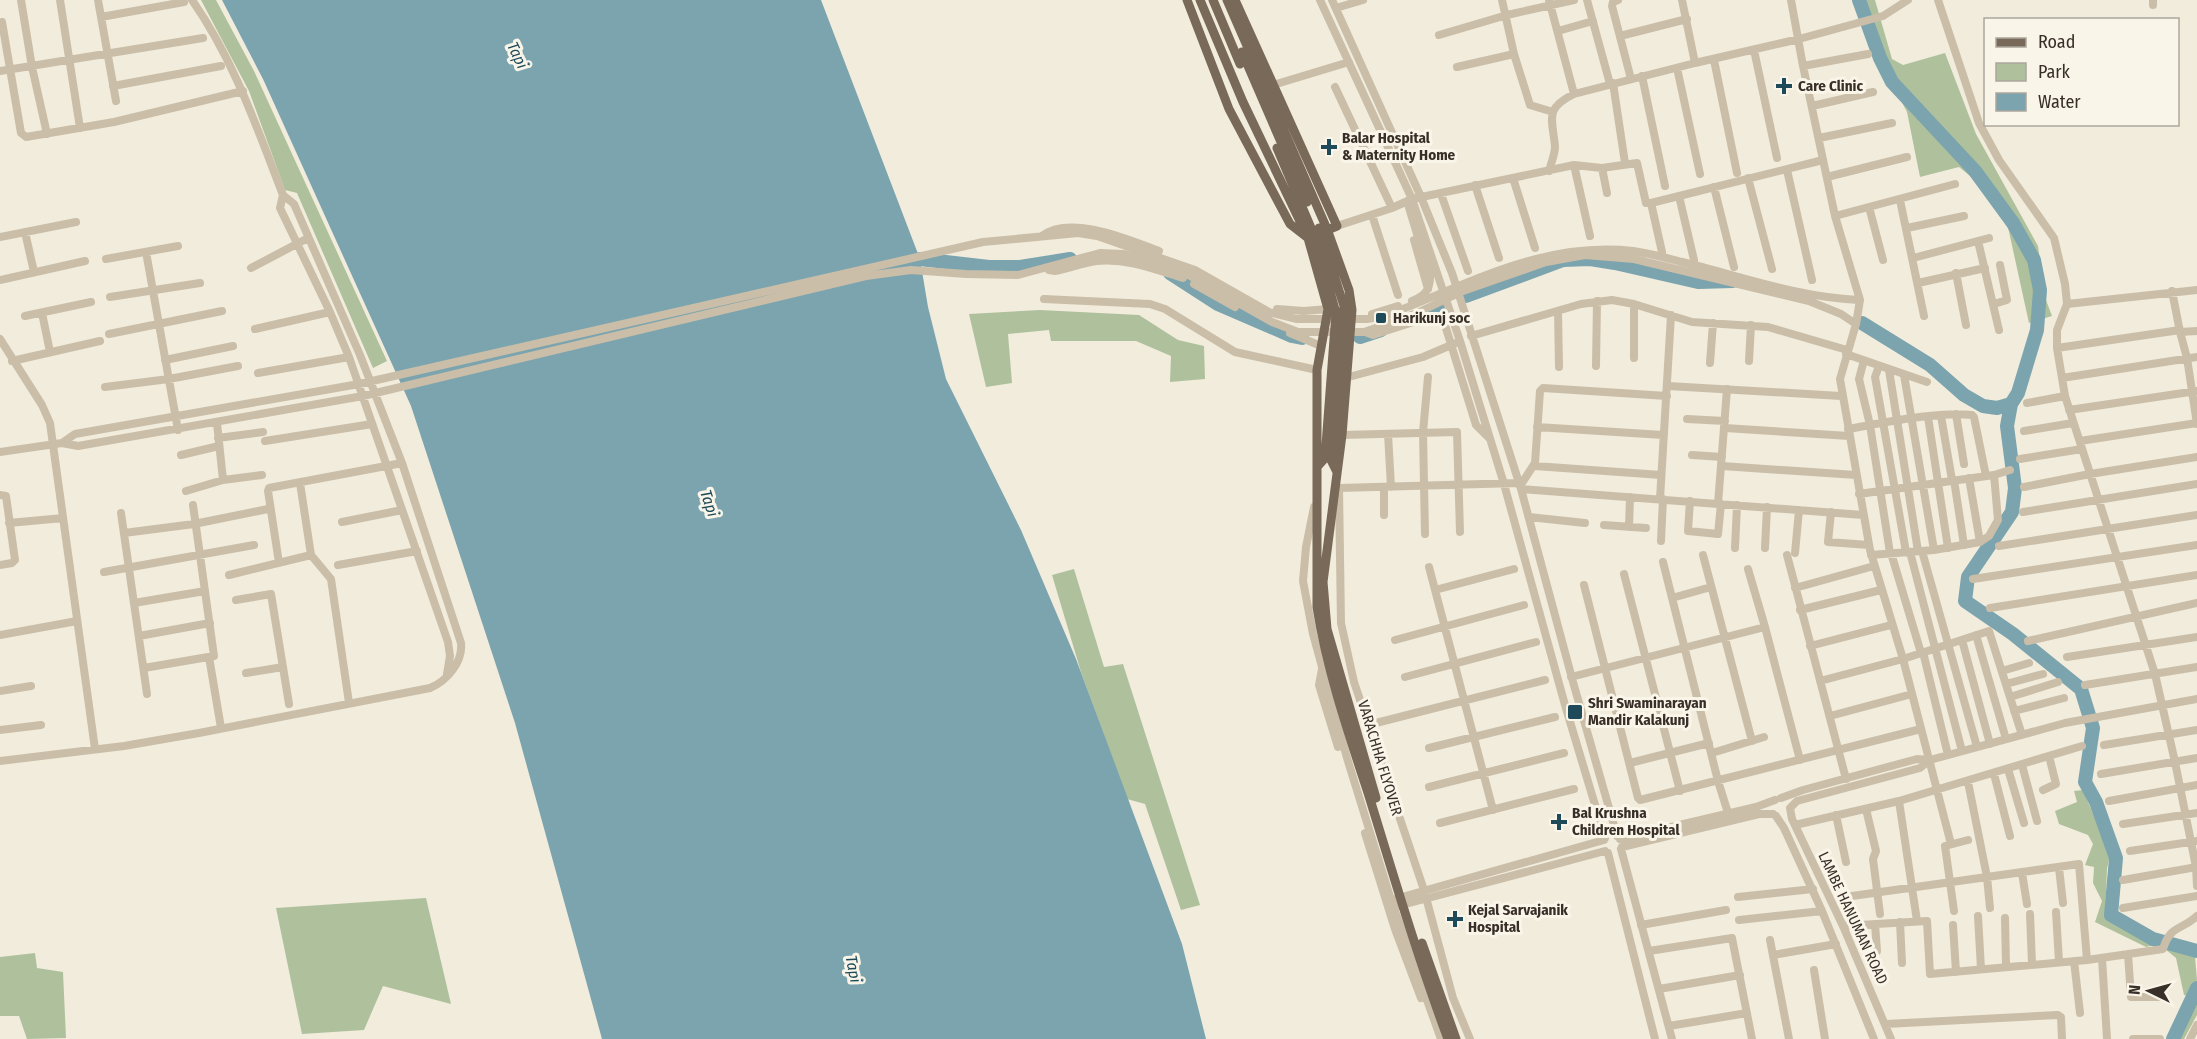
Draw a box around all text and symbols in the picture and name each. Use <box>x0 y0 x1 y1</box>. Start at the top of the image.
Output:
legend <box>1984 18 2179 126</box>
text: Road <box>2038 31 2075 53</box>
water label: Tapi <box>503 39 532 72</box>
text: Park <box>2038 61 2071 83</box>
marker: Care Clinic <box>1775 77 1793 95</box>
place label: Care Clinic <box>1798 77 1863 95</box>
text: Water <box>2038 91 2081 113</box>
place label: Balar Hospital & Maternity Home <box>1342 129 1456 164</box>
marker: Balar Hospital & Maternity Home <box>1320 138 1338 156</box>
place label: Harikunj soc <box>1393 309 1471 327</box>
marker: Harikunj soc <box>1374 311 1388 325</box>
water label: Tapi <box>696 487 723 519</box>
place label: Shri Swaminarayan Mandir Kalakunj <box>1588 694 1707 729</box>
street label: VARACHHA FLYOVER <box>1354 698 1406 818</box>
marker: Shri Swaminarayan Mandir Kalakunj <box>1566 703 1584 721</box>
place label: Bal Krushna Children Hospital <box>1572 804 1680 839</box>
marker: Bal Krushna Children Hospital <box>1550 813 1568 831</box>
street label: LAMBE HANUMAN ROAD <box>1814 849 1892 987</box>
place label: Kejal Sarvajanik Hospital <box>1468 901 1568 936</box>
marker: Kejal Sarvajanik Hospital <box>1446 910 1464 928</box>
water label: Tapi <box>842 954 865 984</box>
north arrow <box>2119 961 2179 1021</box>
text: N <box>2125 984 2144 995</box>

